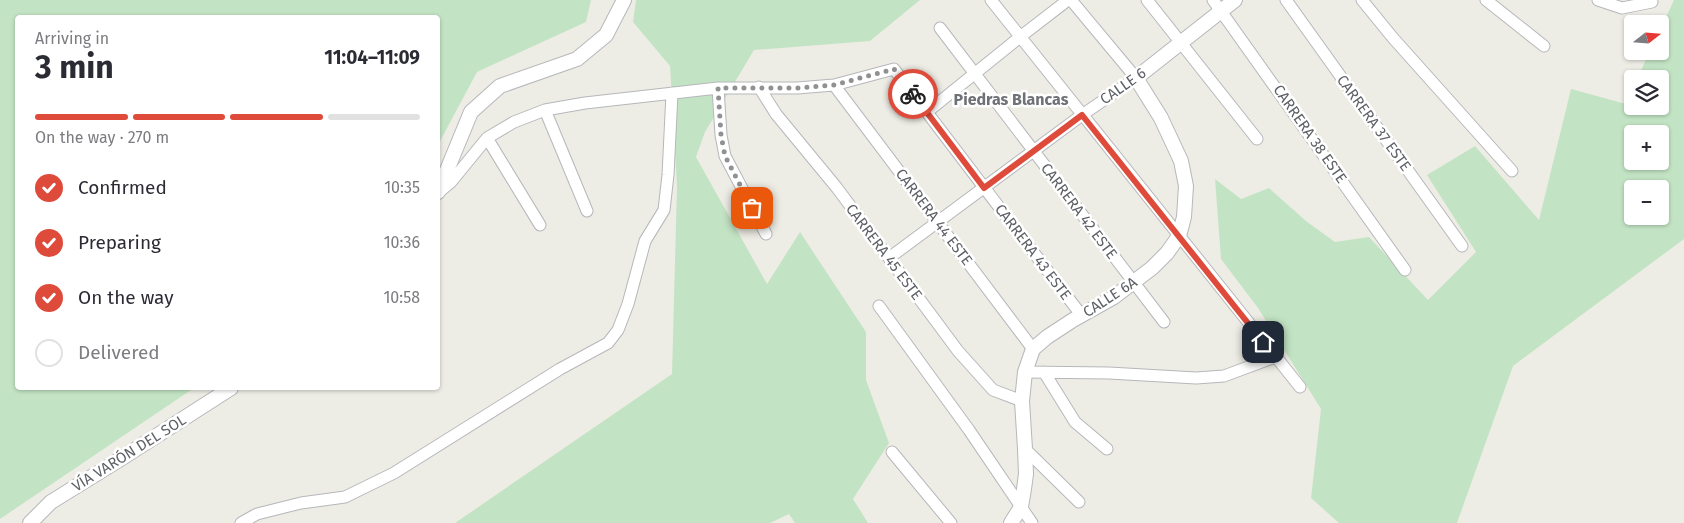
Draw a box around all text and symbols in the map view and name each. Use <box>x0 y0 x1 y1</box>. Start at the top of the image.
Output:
north arrow <box>1624 15 1669 60</box>
map controls <box>1624 15 1669 225</box>
text: Arriving in <box>35 29 109 48</box>
text: 11:04–11:09 <box>324 46 420 69</box>
text: 3 min <box>35 48 114 86</box>
street label: CALLE 6 <box>1097 64 1149 108</box>
courier <box>888 69 938 119</box>
button: layers <box>1624 70 1669 115</box>
street label: CARRERA 37 ESTE <box>1333 71 1415 175</box>
icon: bike <box>899 80 927 108</box>
street label: CARRERA 38 ESTE <box>1269 81 1351 187</box>
district label: Piedras Blancas <box>954 90 1069 109</box>
button: + <box>1624 125 1669 170</box>
text: On the way · 270 m <box>35 128 169 147</box>
street label: CARRERA 42 ESTE <box>1037 159 1121 263</box>
street label: CARRERA 44 ESTE <box>892 165 976 269</box>
icon: check <box>35 174 63 202</box>
text: Confirmed <box>78 176 167 199</box>
text: 10:35 <box>384 178 420 197</box>
button: − <box>1624 180 1669 225</box>
pin <box>731 187 773 229</box>
icon: bag <box>738 194 766 222</box>
street label: CARRERA 45 ESTE <box>842 200 926 304</box>
street label: CARRERA 43 ESTE <box>991 200 1075 304</box>
icon: check <box>35 229 63 257</box>
text: Preparing <box>78 231 161 254</box>
text: 10:36 <box>384 233 420 252</box>
street label: CALLE 6A <box>1080 273 1141 321</box>
icon: check <box>35 284 63 312</box>
text: On the way <box>78 286 174 309</box>
text: 10:58 <box>383 288 420 307</box>
pin <box>1242 321 1284 363</box>
icon: home <box>1249 328 1277 356</box>
text: Delivered <box>78 341 160 364</box>
street label: VÍA VARÓN DEL SOL <box>69 410 190 495</box>

